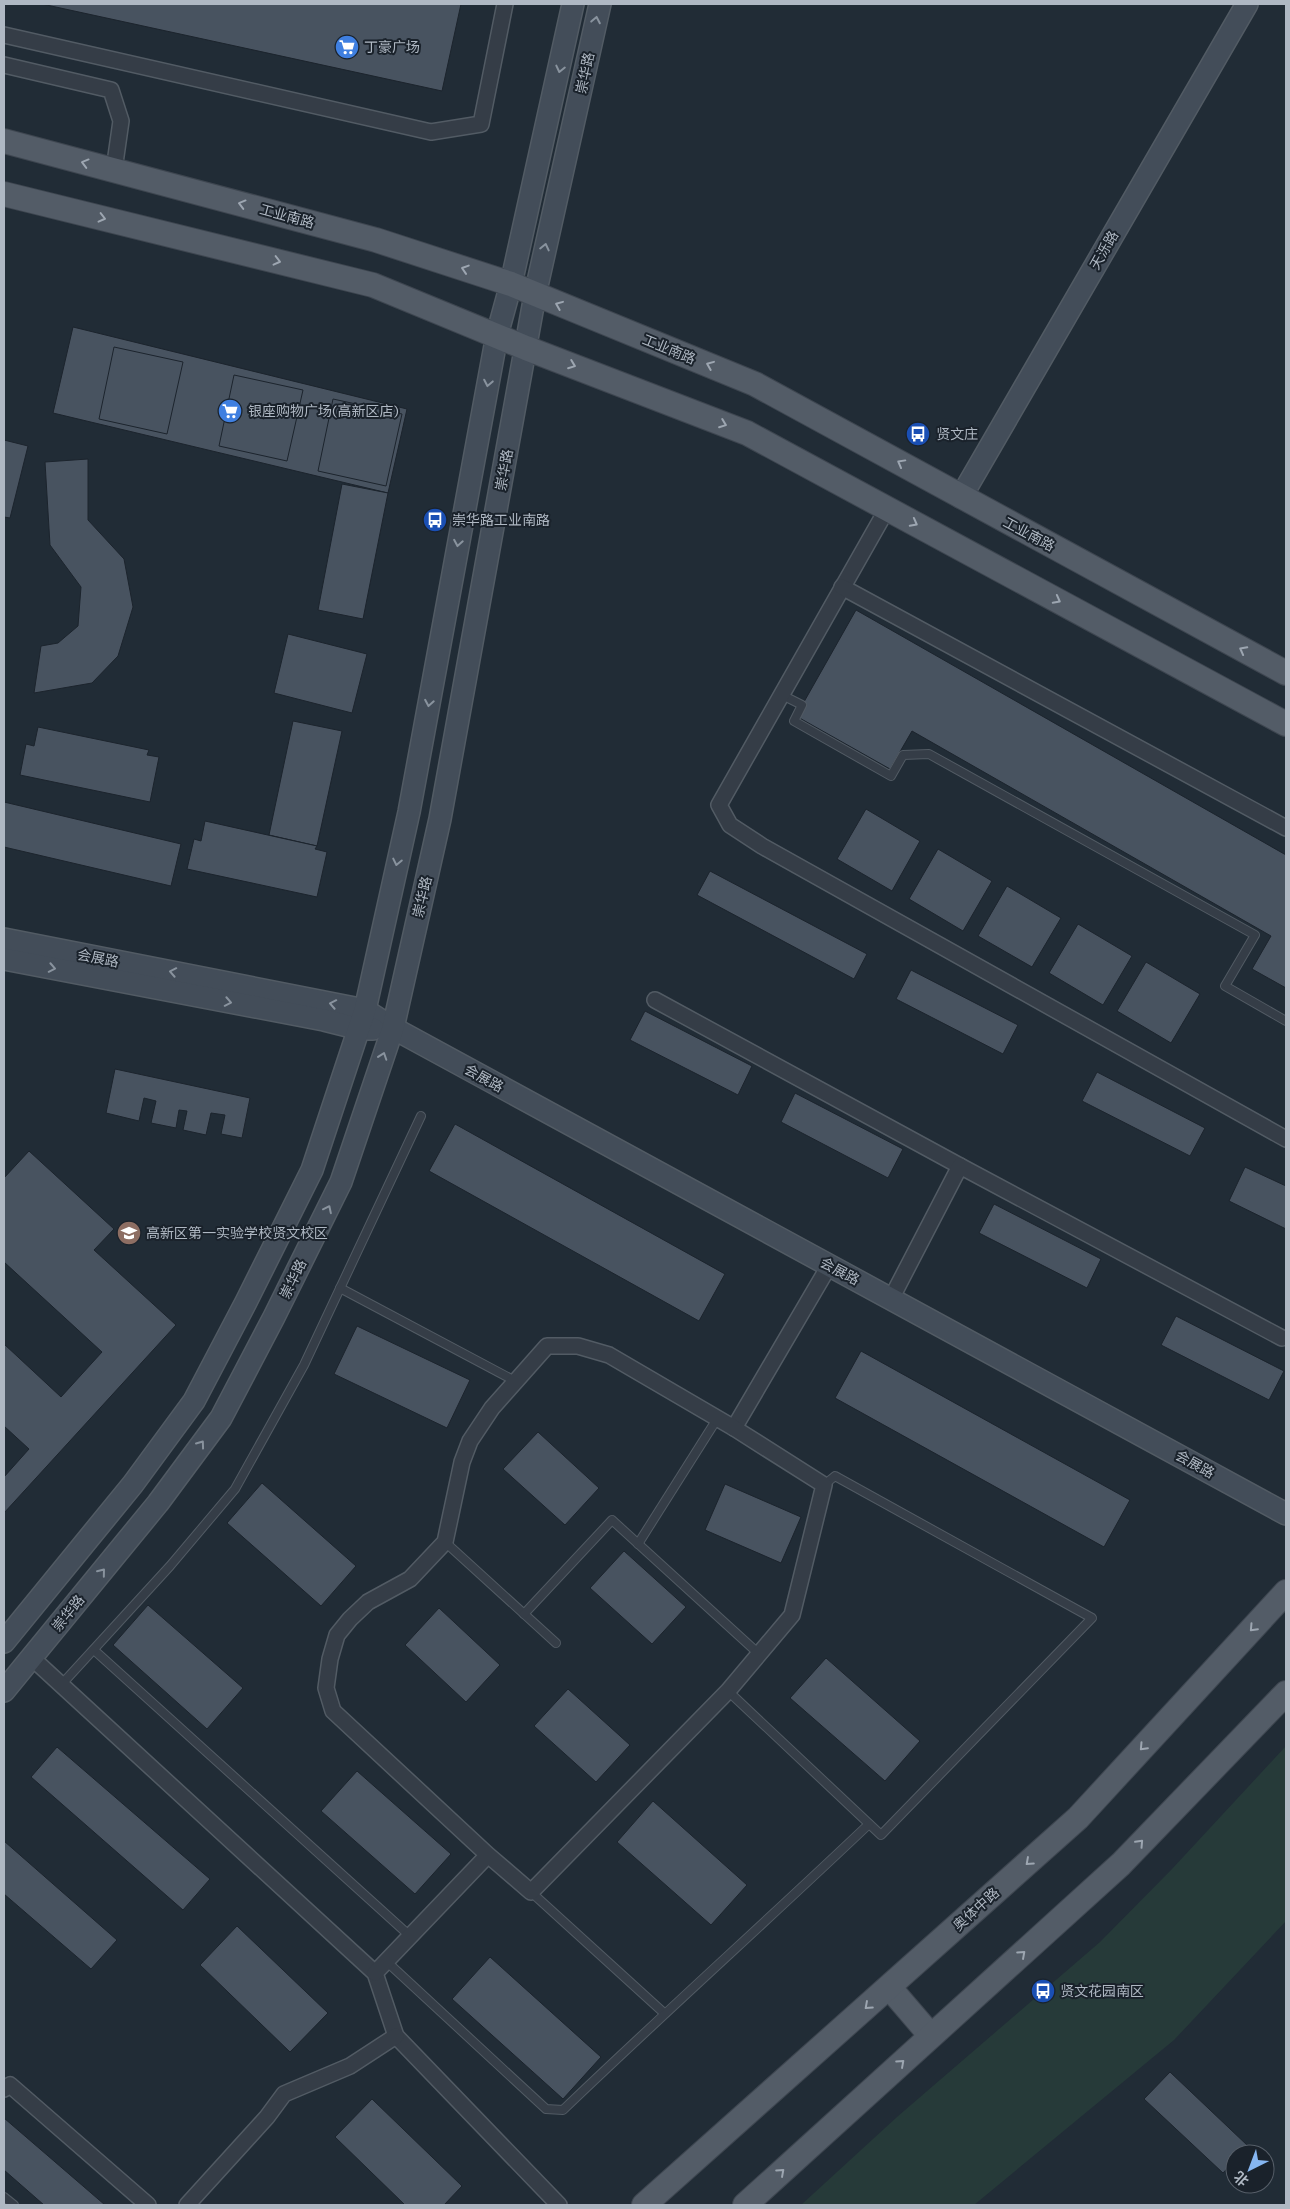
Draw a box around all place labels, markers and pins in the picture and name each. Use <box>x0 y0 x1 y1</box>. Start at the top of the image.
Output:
supermarket icon: 丁豪广场 <box>334 34 360 60</box>
place label: 丁豪广场 <box>364 38 420 55</box>
supermarket icon: 银座购物广场(高新区店) <box>217 398 243 424</box>
place label: 银座购物广场(高新区店) <box>248 402 399 419</box>
bus stop icon: 贤文庄 <box>905 421 931 447</box>
place label: 贤文庄 <box>936 425 978 442</box>
bus stop icon: 崇华路工业南路 <box>422 507 448 533</box>
place label: 崇华路工业南路 <box>452 511 550 528</box>
school or university icon: 高新区第一实验学校贤文校区 <box>116 1220 142 1246</box>
place label: 高新区第一实验学校贤文校区 <box>146 1224 328 1241</box>
bus stop icon: 贤文花园南区 <box>1030 1978 1056 2004</box>
place label: 贤文花园南区 <box>1060 1982 1144 1999</box>

